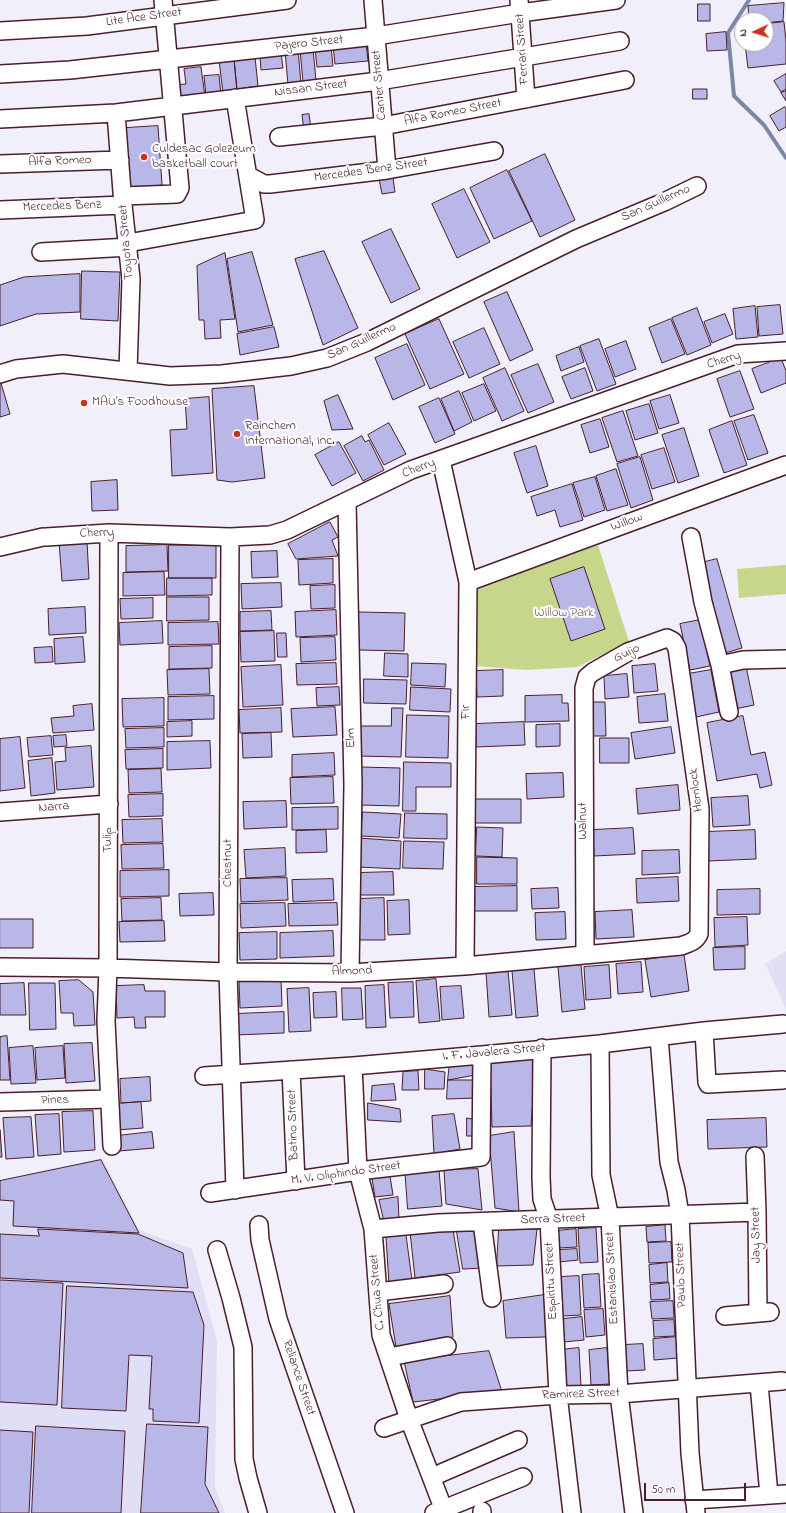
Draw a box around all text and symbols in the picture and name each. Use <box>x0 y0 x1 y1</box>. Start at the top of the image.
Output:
street label: Lite Ace Street <box>105 5 183 31</box>
north arrow <box>734 12 774 52</box>
street label: Ferrari Street <box>513 13 533 85</box>
text: N <box>735 28 751 37</box>
street label: Pajero Street <box>274 33 344 55</box>
street label: Canter Street <box>369 49 391 121</box>
street label: Nissan Street <box>273 77 349 101</box>
street label: Alfa Romeo Street <box>403 96 503 130</box>
place label: Culdesac Golezeum basketball court <box>152 142 256 173</box>
marker: Culdesac Golezeum basketball court <box>139 152 149 162</box>
street label: Alfa Romeo <box>28 153 92 171</box>
street label: Mercedes Benz Street <box>313 155 429 187</box>
street label: San Guillermo <box>619 182 693 226</box>
street label: Mercedes Benz <box>22 198 102 216</box>
street label: Toyota Street <box>116 204 138 280</box>
street label: San Guillermo <box>325 320 399 364</box>
street label: Cherry <box>705 349 743 373</box>
place label: MAU’s Foodhouse <box>92 395 188 411</box>
marker: MAU’s Foodhouse <box>79 398 89 408</box>
place label: Rainchem International, Inc. <box>245 419 335 450</box>
marker: Rainchem International, Inc. <box>232 429 242 439</box>
street label: Cherry <box>400 456 438 482</box>
street label: Willow <box>609 510 645 536</box>
street label: Cherry <box>80 526 114 542</box>
park label: Willow Park <box>534 606 594 622</box>
street label: Guijo <box>611 641 643 667</box>
street label: Fir <box>459 705 475 719</box>
street label: Elm <box>344 728 360 748</box>
street label: Hemlock <box>687 767 707 813</box>
street label: Narra <box>38 799 70 817</box>
street label: Walnut <box>576 802 592 840</box>
street label: Tulip <box>101 827 117 853</box>
street label: Chestnut <box>221 839 237 887</box>
street label: Almond <box>331 963 373 981</box>
street label: I. F. Javalera Street <box>442 1041 546 1065</box>
street label: Batino Street <box>285 1089 303 1161</box>
street label: Pines <box>41 1093 69 1109</box>
street label: M. V. Oliphindo Street <box>290 1159 402 1189</box>
street label: Jay Street <box>749 1207 765 1263</box>
street label: Serra Street <box>520 1211 586 1229</box>
street label: Estanislao Street <box>603 1231 623 1325</box>
street label: Espiritu Street <box>542 1242 562 1320</box>
street label: Paulo Street <box>673 1242 691 1308</box>
street label: C. Chua Street <box>367 1253 389 1331</box>
street label: Reliance Street <box>278 1338 318 1418</box>
street label: Ramirez Street <box>542 1386 620 1404</box>
scale bar <box>646 1475 748 1501</box>
text: 50 m <box>651 1481 675 1499</box>

